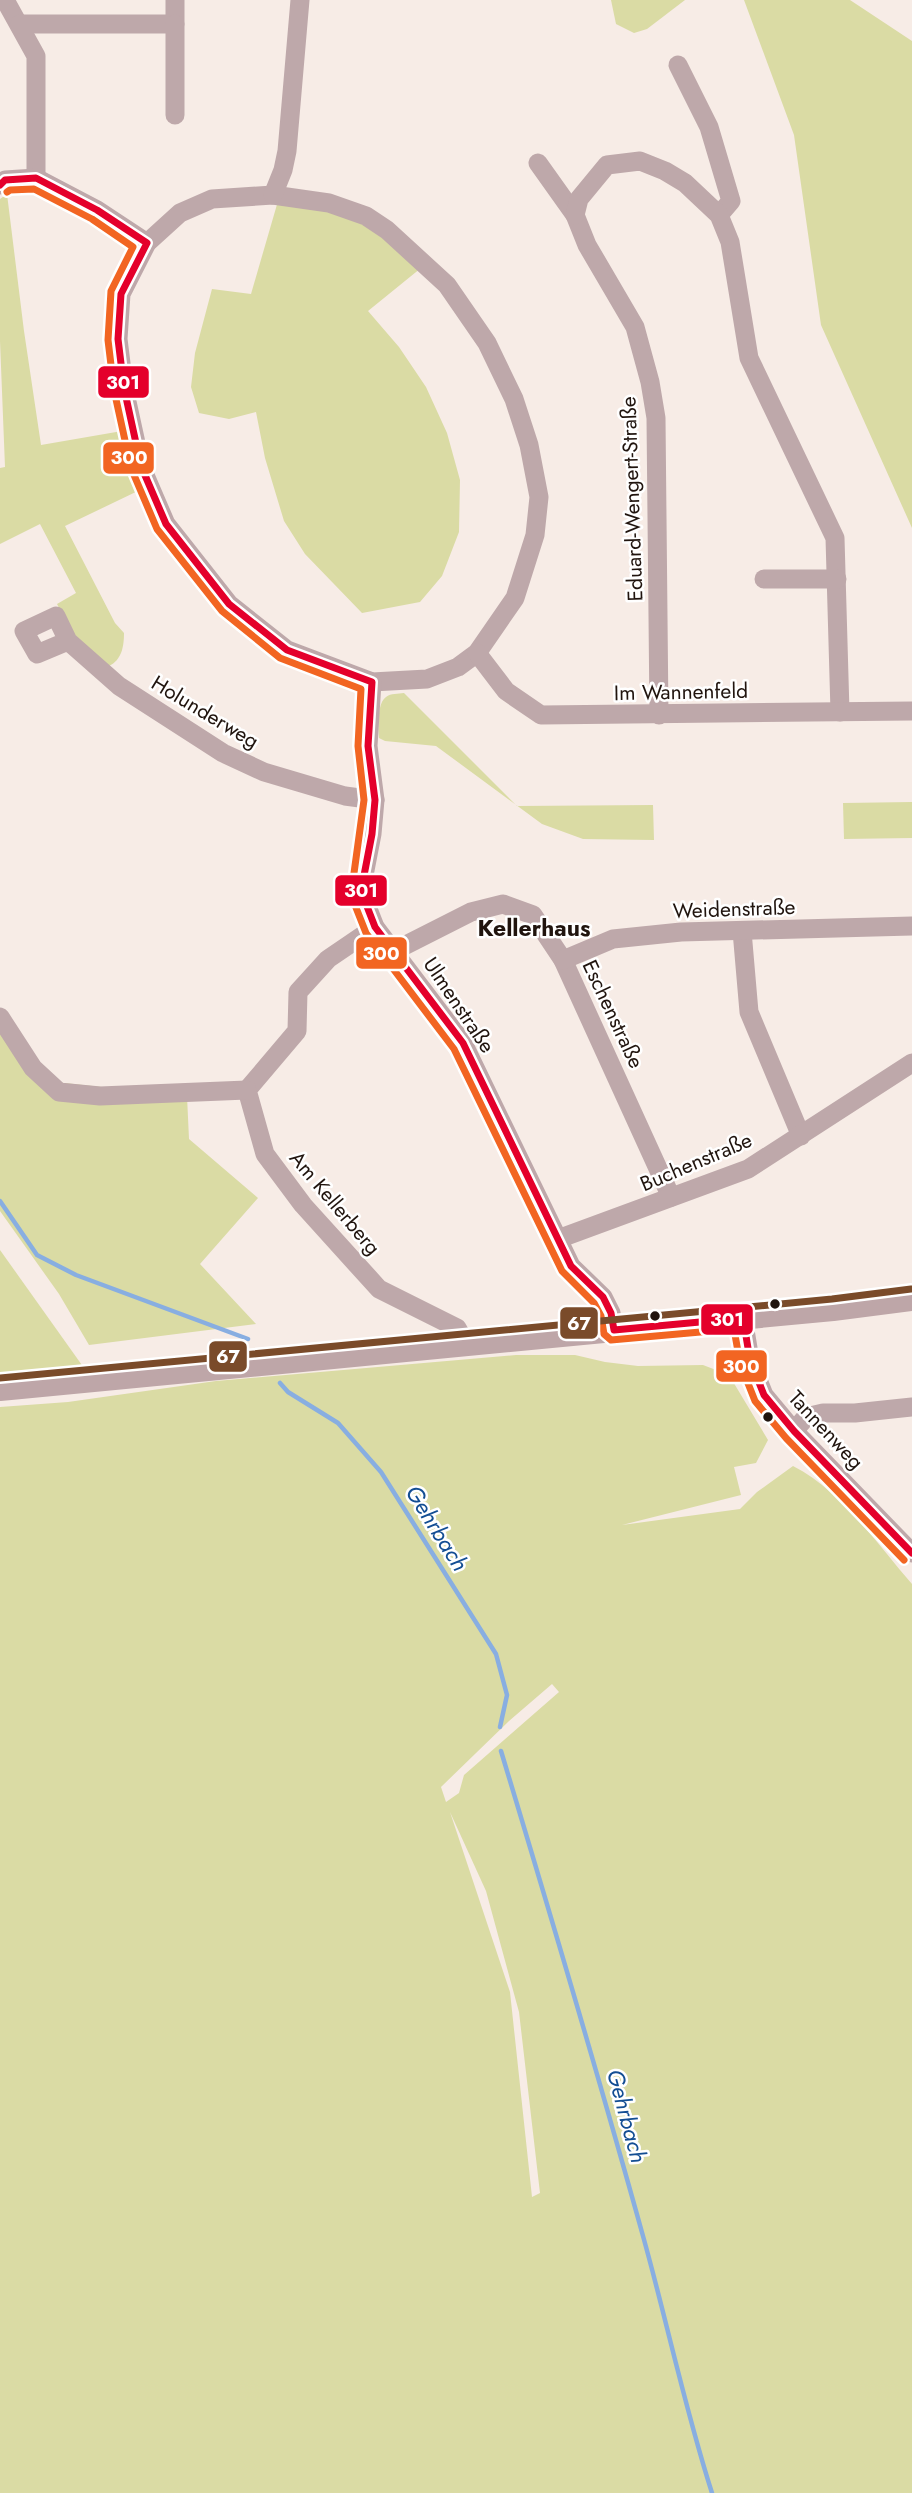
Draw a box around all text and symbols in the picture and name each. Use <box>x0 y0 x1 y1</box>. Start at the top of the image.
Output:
line badge: 301 <box>97 365 150 399</box>
text: 301 <box>106 369 140 396</box>
street label: Eduard-Wengert-Straße <box>613 396 651 602</box>
line badge: 300 <box>102 441 155 475</box>
text: 300 <box>111 444 147 471</box>
street label: Holunderweg <box>146 668 264 756</box>
street label: Im Wannenfeld <box>614 676 748 708</box>
line badge: 301 <box>334 874 388 907</box>
text: 301 <box>344 877 378 904</box>
street label: Weidenstraße <box>672 892 796 926</box>
district label: Kellerhaus <box>478 911 590 945</box>
line badge: 300 <box>355 936 408 970</box>
text: 300 <box>363 940 399 967</box>
street label: Ulmenstraße <box>416 951 502 1059</box>
street label: Eschenstraße <box>575 955 651 1073</box>
street label: Buchenstraße <box>635 1125 757 1199</box>
street label: Am Kellerberg <box>282 1144 388 1262</box>
unlabelled marker <box>768 1297 782 1311</box>
line badge: 301 <box>700 1303 754 1336</box>
line badge: 67 <box>559 1306 599 1340</box>
text: 301 <box>710 1306 744 1333</box>
unlabelled marker <box>648 1309 662 1323</box>
text: 67 <box>567 1310 592 1337</box>
line badge: 67 <box>208 1340 248 1373</box>
text: 67 <box>216 1343 241 1370</box>
line badge: 300 <box>715 1349 768 1383</box>
text: 300 <box>723 1353 759 1380</box>
street label: Tannenweg <box>782 1384 870 1476</box>
unlabelled marker <box>761 1410 775 1424</box>
water label: Gehrbach <box>397 1478 477 1578</box>
water label: Gehrbach <box>598 2065 656 2167</box>

